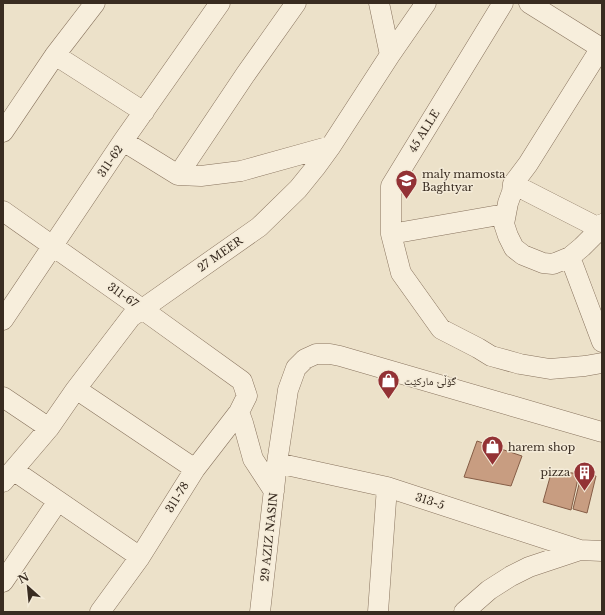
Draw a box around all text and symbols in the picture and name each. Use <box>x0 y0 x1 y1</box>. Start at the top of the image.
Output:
street label: 45 ALLE <box>405 107 443 155</box>
street label: 311-62 <box>94 142 126 180</box>
school or university icon: maly mamosta Baghtyar <box>393 167 419 200</box>
place label: maly mamosta Baghtyar <box>422 167 506 194</box>
street label: 27 MEER <box>195 233 246 275</box>
street label: 311-67 <box>105 279 141 311</box>
shop icon: گۆڵێ مارکێت <box>376 368 402 401</box>
place label: گۆڵێ مارکێت <box>404 374 457 388</box>
shop icon: harem shop <box>480 434 506 467</box>
place label: harem shop <box>508 440 575 454</box>
building icon: pizza <box>572 459 598 492</box>
place label: pizza <box>540 465 571 479</box>
street label: 311-78 <box>162 479 192 515</box>
street label: 313-5 <box>414 490 446 512</box>
street label: 29 AZIZ NASIN <box>257 492 281 582</box>
north arrow <box>8 567 48 607</box>
text: N <box>16 569 32 587</box>

